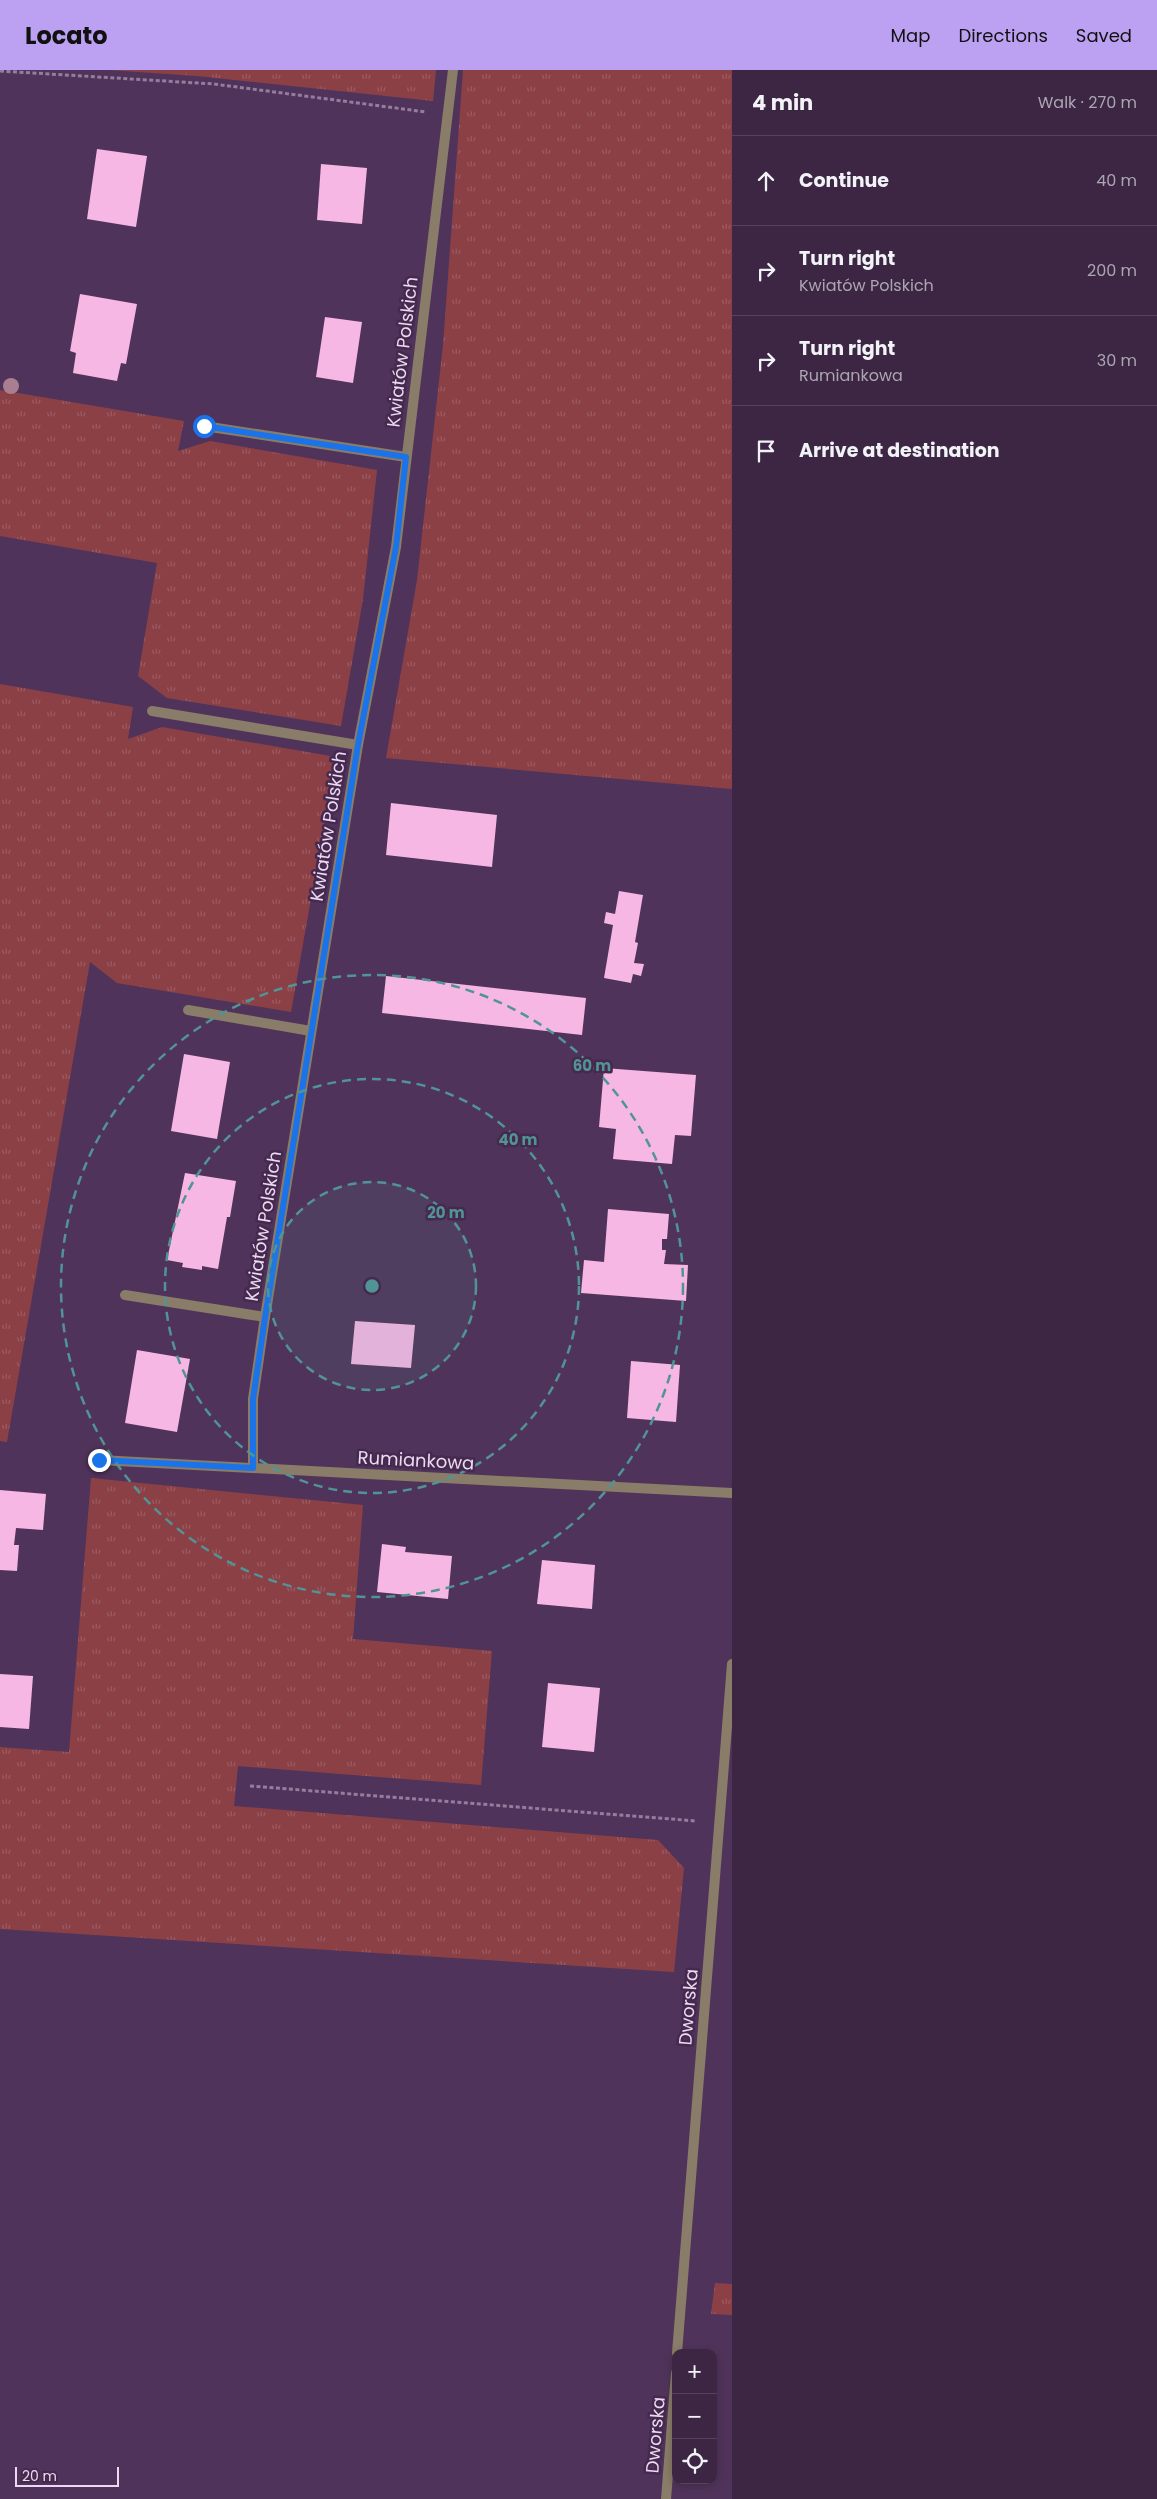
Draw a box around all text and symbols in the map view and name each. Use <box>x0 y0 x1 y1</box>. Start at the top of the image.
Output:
text: Locato <box>25 19 108 52</box>
text: Map <box>891 23 930 48</box>
text: Directions <box>958 23 1048 48</box>
text: Saved <box>1076 23 1132 48</box>
text: 4 min <box>752 88 813 117</box>
text: Walk · 270 m <box>1038 91 1137 114</box>
icon: ahead <box>752 167 780 195</box>
text: Continue <box>799 167 889 194</box>
text: 40 m <box>1096 169 1137 192</box>
text: Turn right <box>799 245 895 272</box>
icon: right <box>752 257 780 285</box>
text: 200 m <box>1087 259 1137 282</box>
text: Kwiatów Polskich <box>799 274 934 297</box>
street label: Kwiatów Polskich <box>380 275 424 429</box>
text: Turn right <box>799 335 895 362</box>
icon: right <box>752 347 780 375</box>
text: 30 m <box>1097 349 1137 372</box>
text: Rumiankowa <box>799 364 903 387</box>
route start <box>193 415 216 438</box>
icon: arrive <box>752 437 780 465</box>
text: Arrive at destination <box>799 437 1000 464</box>
street label: Kwiatów Polskich <box>304 749 352 903</box>
text: 60 m <box>573 1055 611 1076</box>
text: 40 m <box>498 1129 538 1150</box>
street label: Kwiatów Polskich <box>239 1149 287 1303</box>
text: 20 m <box>427 1202 465 1223</box>
centre of rings <box>363 1277 381 1295</box>
street label: Rumiankowa <box>357 1444 475 1476</box>
route end <box>88 1449 111 1472</box>
street label: Dworska <box>672 1968 704 2046</box>
map controls <box>672 2349 717 2484</box>
button: + <box>672 2349 717 2394</box>
button: − <box>672 2394 717 2439</box>
street label: Dworska <box>639 2396 671 2474</box>
button: locate <box>672 2439 717 2484</box>
scale bar <box>15 2464 119 2487</box>
text: 20 m <box>22 2466 57 2486</box>

